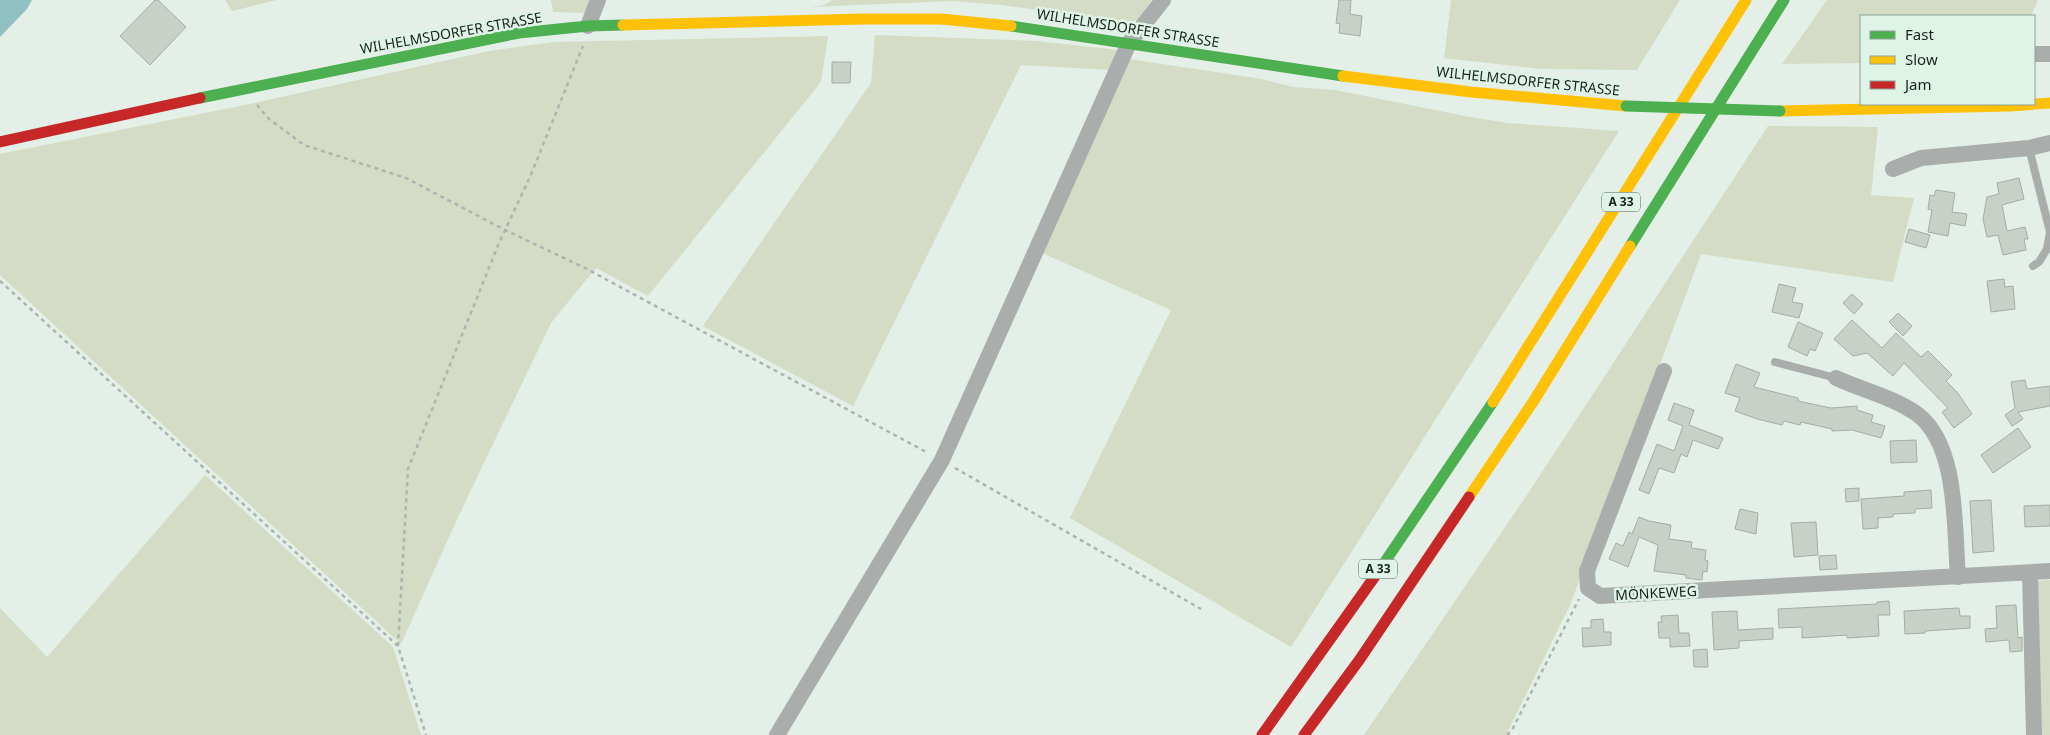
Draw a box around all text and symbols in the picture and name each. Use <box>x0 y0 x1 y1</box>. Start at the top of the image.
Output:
street label: WILHELMSDORFER STRASSE <box>1035 4 1221 51</box>
street label: WILHELMSDORFER STRASSE <box>358 7 543 58</box>
legend <box>1860 15 2035 105</box>
text: Fast <box>1905 24 1934 44</box>
text: Slow <box>1905 49 1938 69</box>
street label: WILHELMSDORFER STRASSE <box>1435 61 1621 100</box>
text: Jam <box>1903 74 1932 94</box>
road number: A 33 <box>1602 192 1640 212</box>
road number: A 33 <box>1359 560 1397 578</box>
street label: MÖNKEWEG <box>1615 581 1697 604</box>

